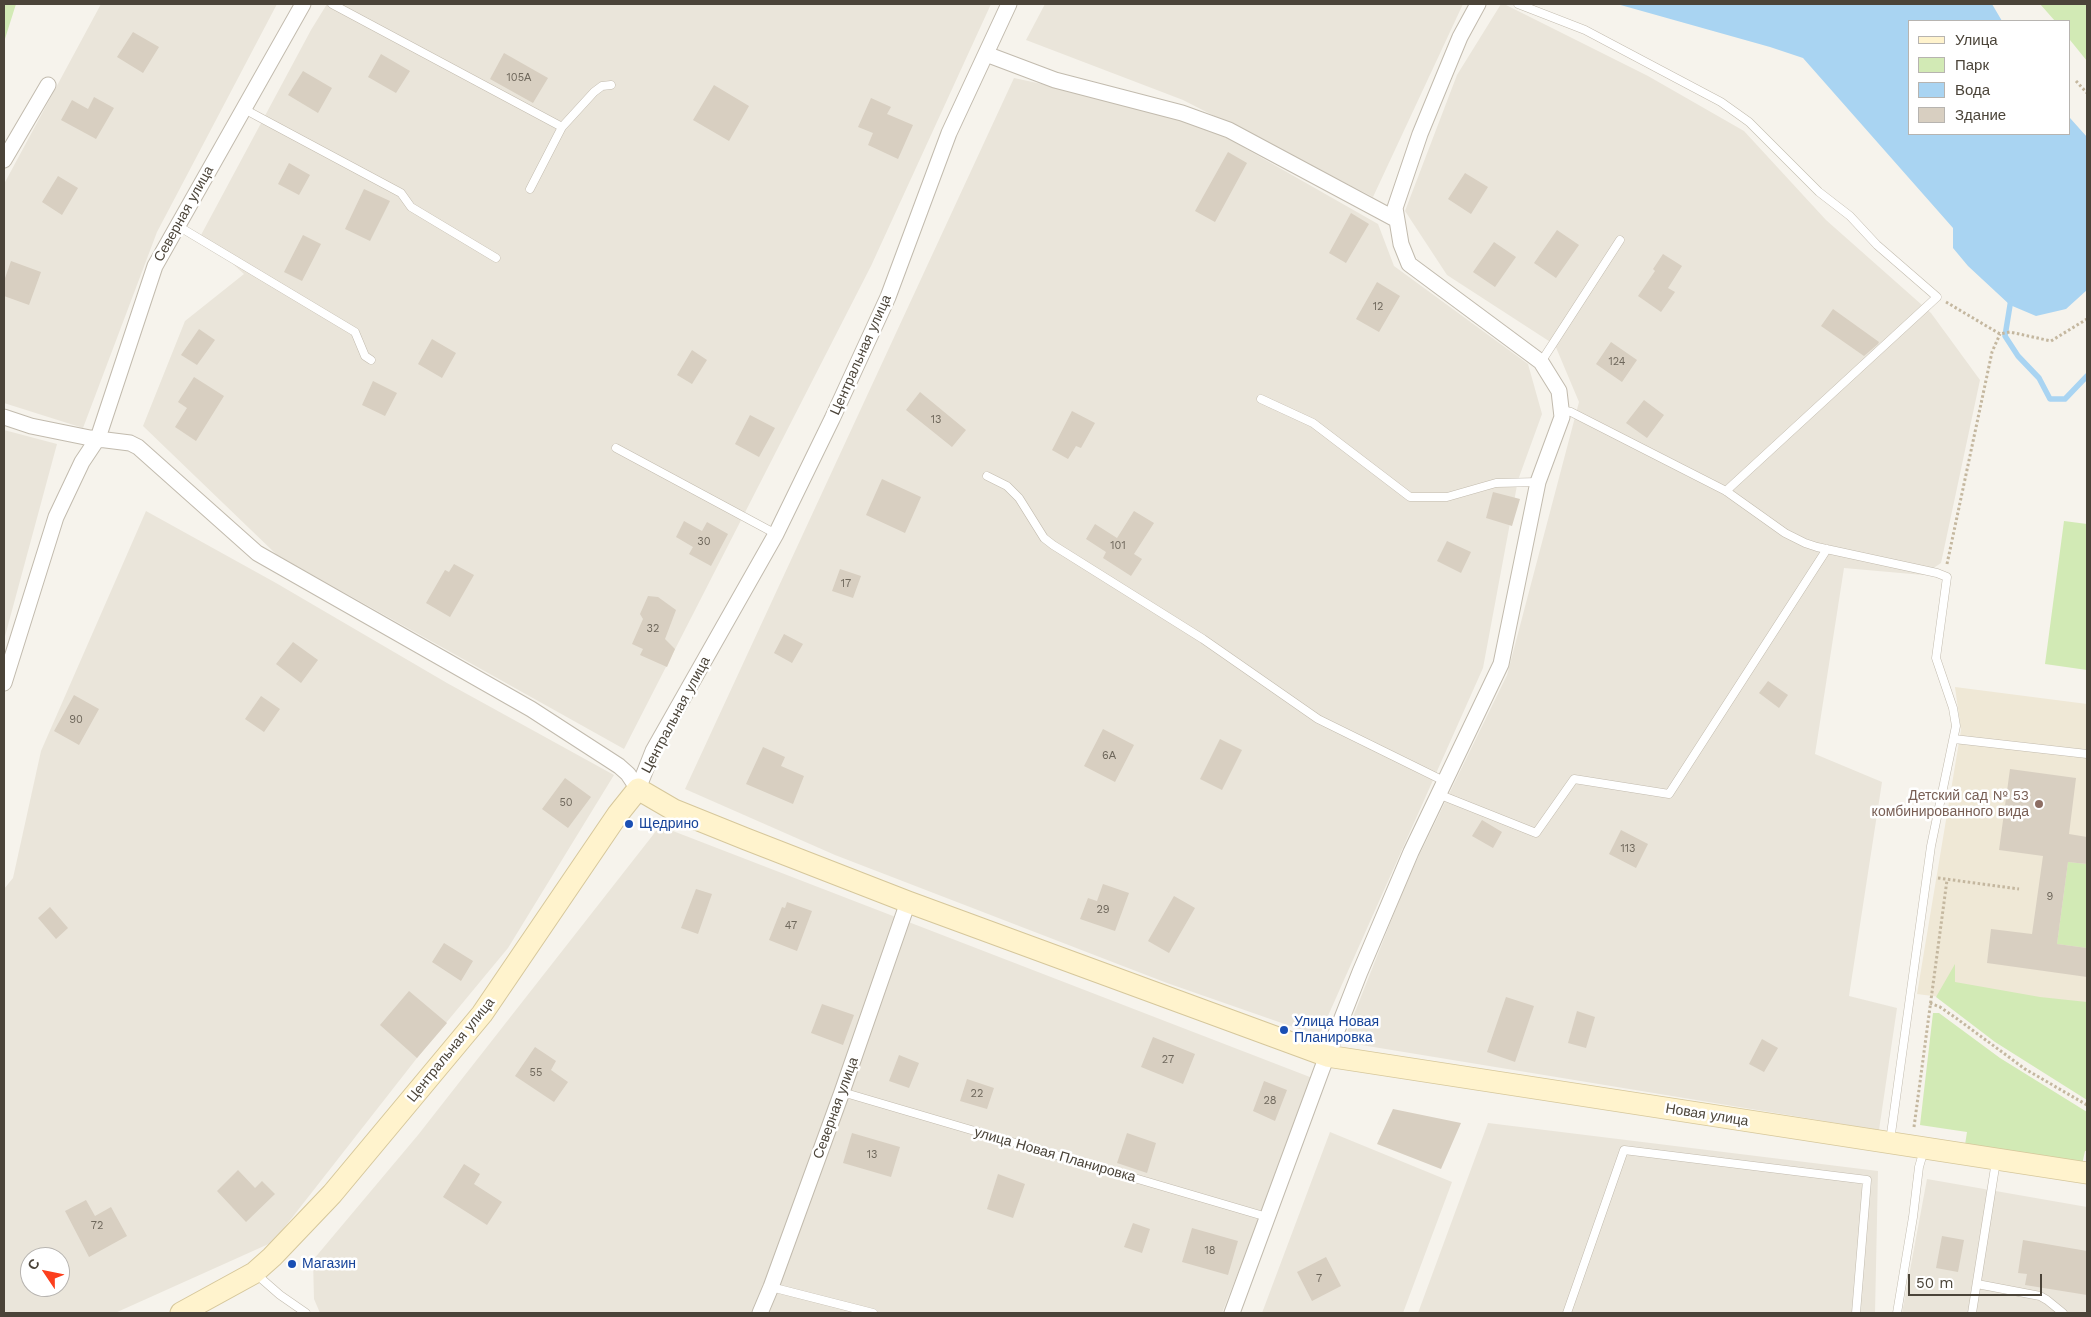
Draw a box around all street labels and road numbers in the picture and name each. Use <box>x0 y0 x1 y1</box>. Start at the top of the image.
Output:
street label: Северная улица <box>151 163 217 265</box>
street label: Центральная улица <box>827 292 895 418</box>
street label: Центральная улица <box>638 654 714 776</box>
street label: Центральная улица <box>404 994 498 1106</box>
street label: Северная улица <box>810 1055 862 1161</box>
street label: Новая улица <box>1664 1100 1750 1130</box>
street label: улица Новая Планировка <box>972 1124 1138 1186</box>

